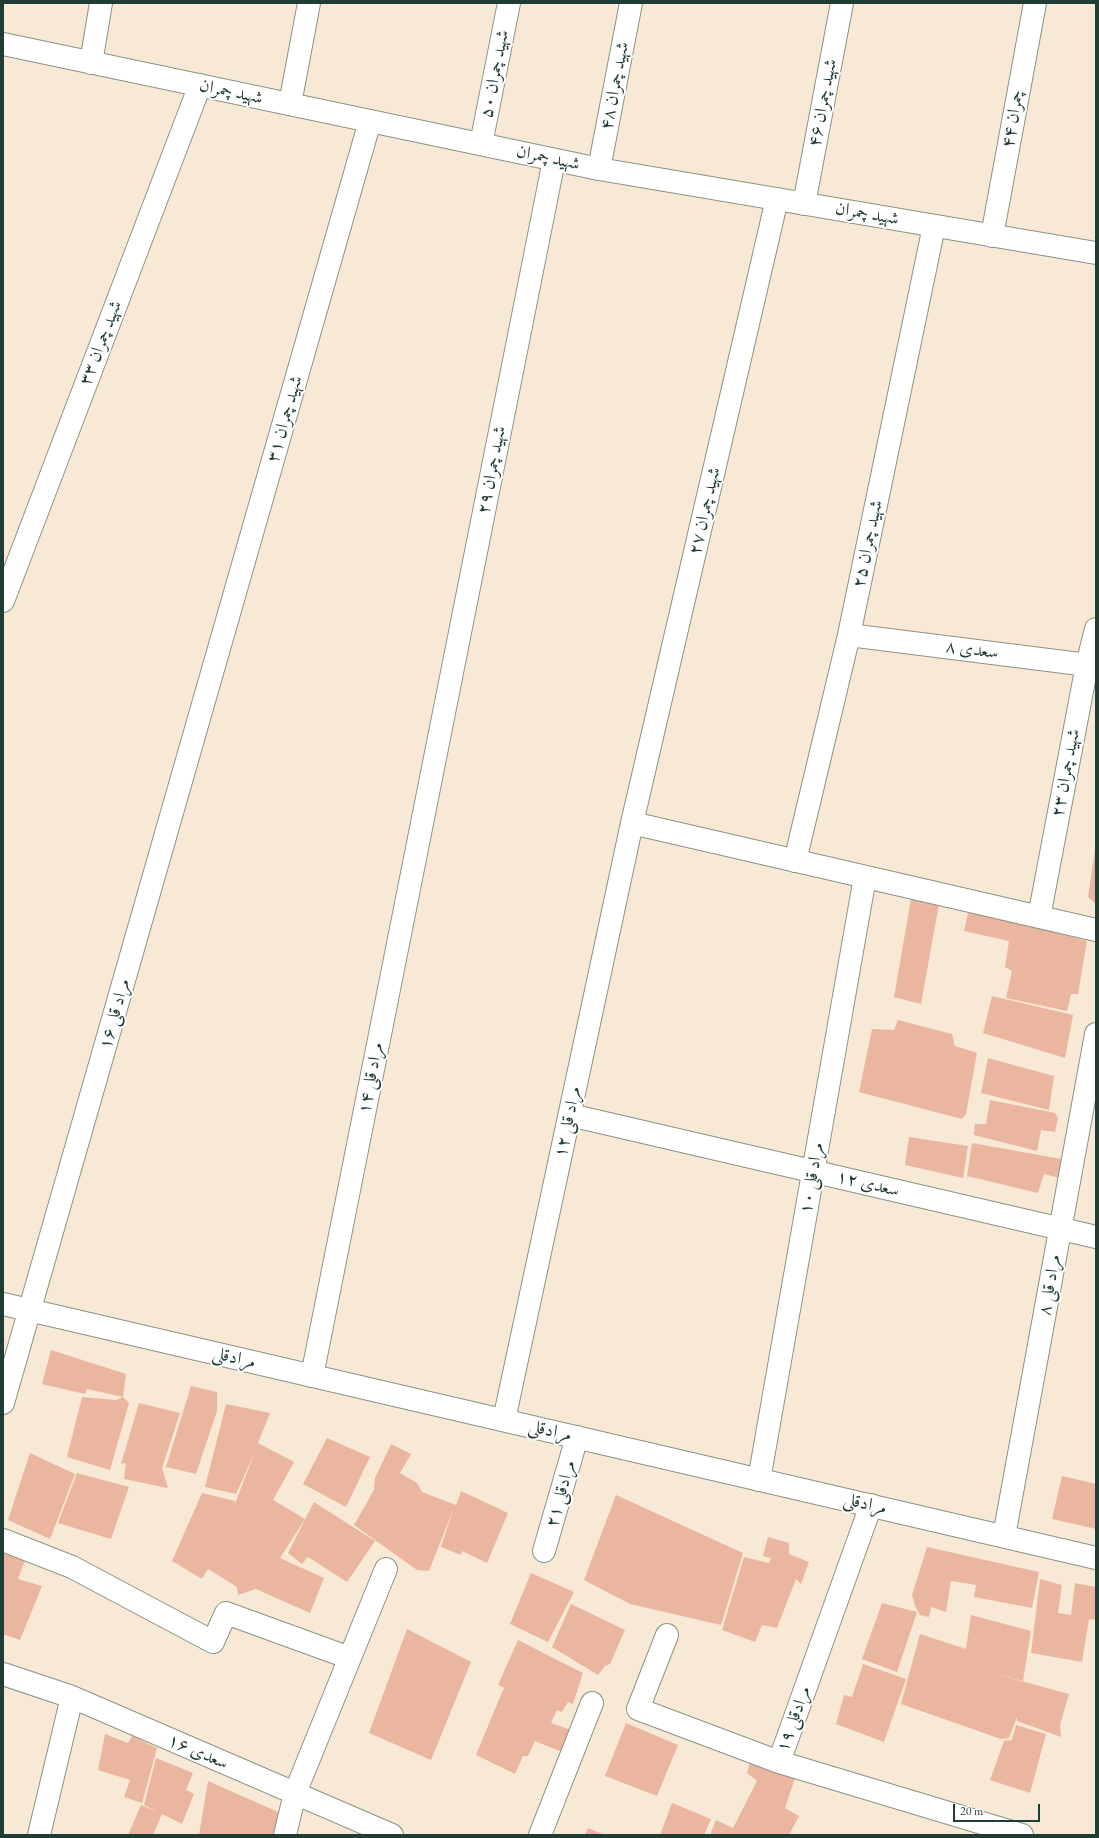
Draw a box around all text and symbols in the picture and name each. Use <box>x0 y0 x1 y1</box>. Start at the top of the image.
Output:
street label: شهید چمران ۵۰ <box>476 28 514 120</box>
street label: شهید چمران ۴۸ <box>596 40 634 132</box>
street label: شهید چمران ۴۶ <box>804 57 842 149</box>
street label: شهید چمران <box>197 75 265 109</box>
street label: چمران ۴۴ <box>997 88 1029 150</box>
street label: شهید چمران <box>514 141 582 175</box>
street label: شهید چمران <box>833 198 901 230</box>
street label: شهید چمران ۳۳ <box>75 298 127 388</box>
street label: شهید چمران ۳۱ <box>262 373 308 465</box>
street label: شهید چمران ۲۹ <box>473 424 511 516</box>
street label: شهید چمران ۲۷ <box>684 465 726 557</box>
street label: شهید چمران ۲۵ <box>848 498 888 590</box>
street label: سعدی ۸ <box>944 636 1000 664</box>
street label: شهید چمران ۲۳ <box>1047 727 1085 819</box>
street label: مراد قلی ۱۶ <box>95 976 135 1052</box>
street label: مراد قلی ۱۴ <box>354 1040 388 1116</box>
street label: مراد قلی ۱۲ <box>550 1084 586 1160</box>
street label: مراد قلی ۱۰ <box>795 1141 829 1215</box>
street label: سعدی ۱۲ <box>835 1166 901 1202</box>
street label: مراد قلی ۸ <box>1034 1253 1066 1317</box>
street label: مرادقلی <box>210 1343 258 1373</box>
street label: مرادقلی <box>526 1416 574 1446</box>
street label: مرادقلی ۲۱ <box>541 1458 581 1530</box>
street label: مرادقلی <box>841 1489 889 1519</box>
street label: مرادقلی ۱۹ <box>772 1683 816 1755</box>
street label: سعدی ۱۶ <box>164 1730 232 1774</box>
scale bar <box>955 1796 1042 1822</box>
text: 20 m <box>960 1803 983 1819</box>

